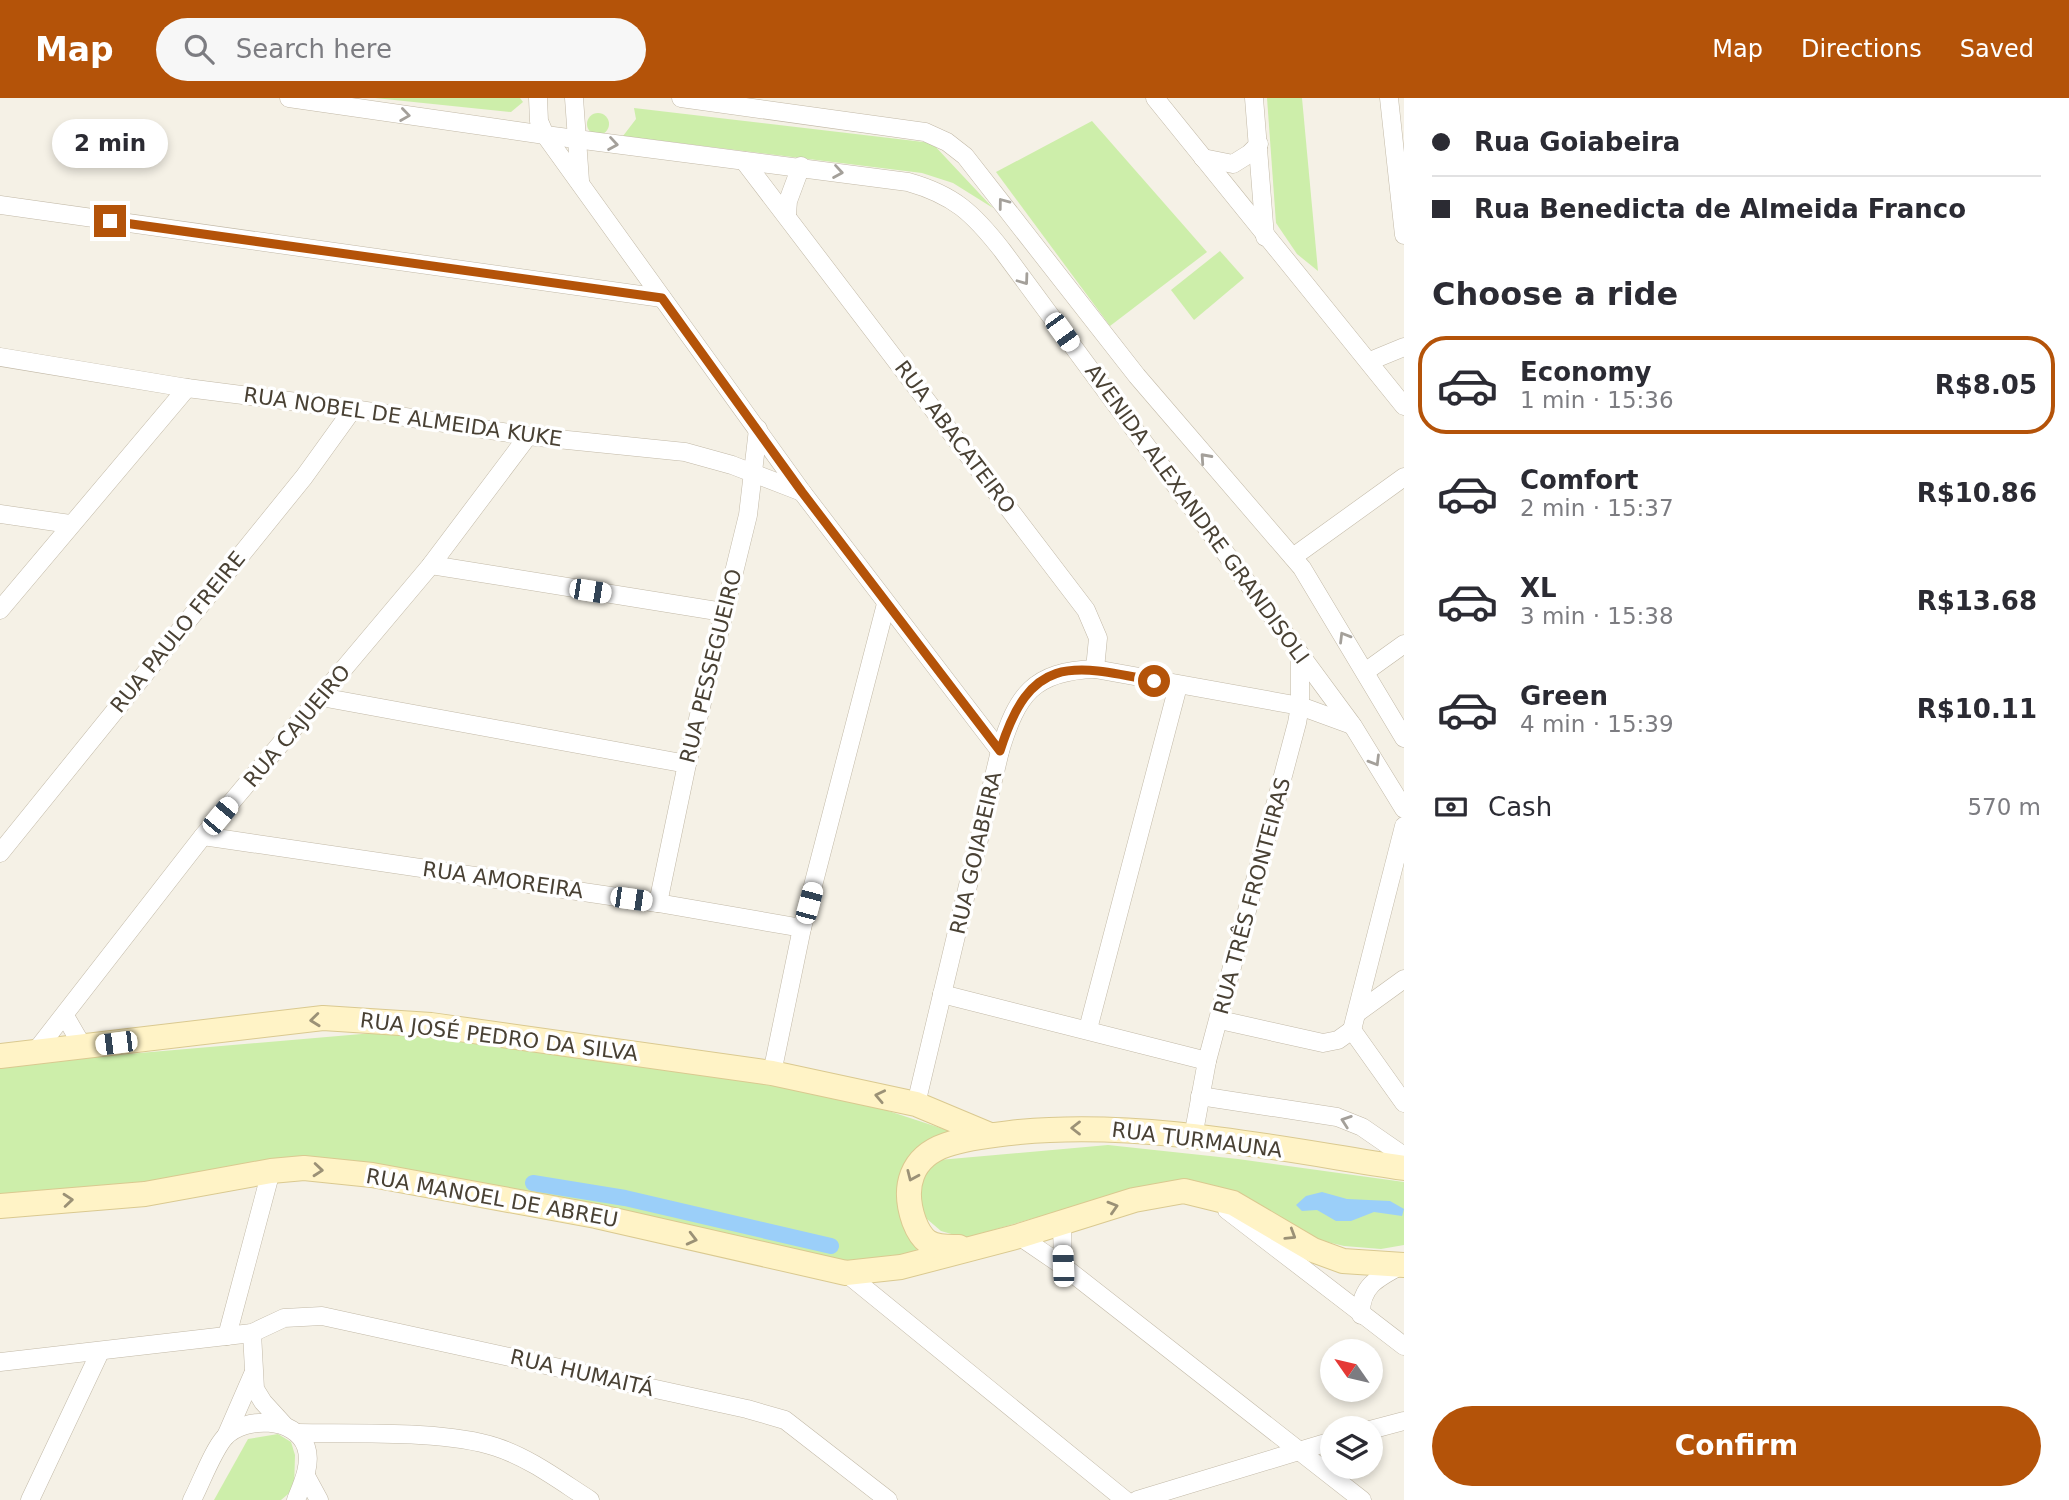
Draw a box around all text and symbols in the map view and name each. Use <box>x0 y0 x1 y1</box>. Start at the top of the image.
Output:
search box <box>156 18 646 81</box>
text: Map <box>35 30 114 69</box>
icon: search <box>180 30 218 68</box>
text: Search here <box>236 34 392 64</box>
text: Map <box>1712 35 1763 63</box>
text: Directions <box>1801 35 1922 63</box>
text: Saved <box>1960 35 2034 63</box>
one-way arrow <box>399 107 411 122</box>
callout: 2 min <box>52 120 168 169</box>
text: Rua Goiabeira <box>1474 127 1680 157</box>
text: 2 min <box>74 130 146 156</box>
one-way arrow <box>607 136 619 151</box>
one-way arrow <box>832 164 844 179</box>
text: Rua Benedicta de Almeida Franco <box>1474 194 1966 224</box>
one-way arrow <box>999 199 1011 211</box>
route end <box>94 205 126 237</box>
one-way arrow <box>1016 273 1028 285</box>
text: Choose a ride <box>1432 275 1678 313</box>
car <box>1042 309 1083 355</box>
icon: car <box>1436 354 1499 417</box>
street label: RUA ABACATEIRO <box>890 356 1020 518</box>
text: Economy <box>1520 357 1651 387</box>
street label: AVENIDA ALEXANDRE GRANDISOLI <box>1080 360 1314 668</box>
text: R$8.05 <box>1935 370 2037 400</box>
street label: RUA NOBEL DE ALMEIDA KUKE <box>242 383 564 451</box>
text: 1 min · 15:36 <box>1520 387 1674 413</box>
one-way arrow <box>1201 453 1213 466</box>
icon: car <box>1436 462 1499 525</box>
text: Comfort <box>1520 465 1638 495</box>
text: R$10.86 <box>1917 478 2037 508</box>
text: 2 min · 15:37 <box>1520 495 1674 521</box>
street label: RUA PAULO FREIRE <box>106 547 250 717</box>
street label: RUA PESSEGUEIRO <box>675 567 747 765</box>
icon: car <box>1436 570 1499 633</box>
text: XL <box>1520 573 1557 603</box>
car <box>568 577 613 605</box>
text: R$13.68 <box>1917 586 2037 616</box>
text: 3 min · 15:38 <box>1520 603 1674 629</box>
one-way arrow <box>1339 632 1352 645</box>
street label: RUA CAJUEIRO <box>239 660 355 792</box>
route start <box>1138 665 1170 697</box>
icon: car <box>1436 678 1499 741</box>
text: Green <box>1520 681 1608 711</box>
text: R$10.11 <box>1917 694 2037 724</box>
text: 4 min · 15:39 <box>1520 711 1674 737</box>
one-way arrow <box>1366 754 1379 767</box>
street label: RUA GOIABEIRA <box>946 769 1007 937</box>
street label: RUA TRÊS FRONTEIRAS <box>1208 775 1295 1017</box>
icon: cash <box>1432 788 1470 826</box>
text: Cash <box>1488 792 1552 822</box>
car <box>199 793 242 839</box>
text: 570 m <box>1967 794 2041 820</box>
street label: RUA AMOREIRA <box>421 857 586 903</box>
car <box>794 880 825 926</box>
car <box>609 886 654 912</box>
street label: RUA JOSÉ PEDRO DA SILVA <box>359 1007 640 1066</box>
one-way arrow <box>309 1012 321 1027</box>
car <box>94 1030 139 1056</box>
one-way arrow <box>874 1089 886 1104</box>
one-way arrow <box>1341 1115 1353 1129</box>
street label: RUA TURMAUNA <box>1110 1118 1284 1162</box>
one-way arrow <box>1071 1120 1081 1136</box>
one-way arrow <box>312 1162 323 1177</box>
street label: RUA MANOEL DE ABREU <box>364 1164 620 1232</box>
one-way arrow <box>906 1169 920 1181</box>
one-way arrow <box>63 1193 74 1208</box>
one-way arrow <box>1107 1200 1119 1215</box>
one-way arrow <box>1283 1227 1296 1240</box>
one-way arrow <box>686 1231 698 1245</box>
car <box>1052 1245 1075 1287</box>
north arrow <box>1320 1339 1382 1402</box>
map controls <box>1320 1339 1383 1479</box>
street label: RUA HUMAITÁ <box>508 1344 657 1401</box>
button: Confirm <box>1432 1406 2041 1486</box>
button: layers <box>1320 1416 1383 1479</box>

